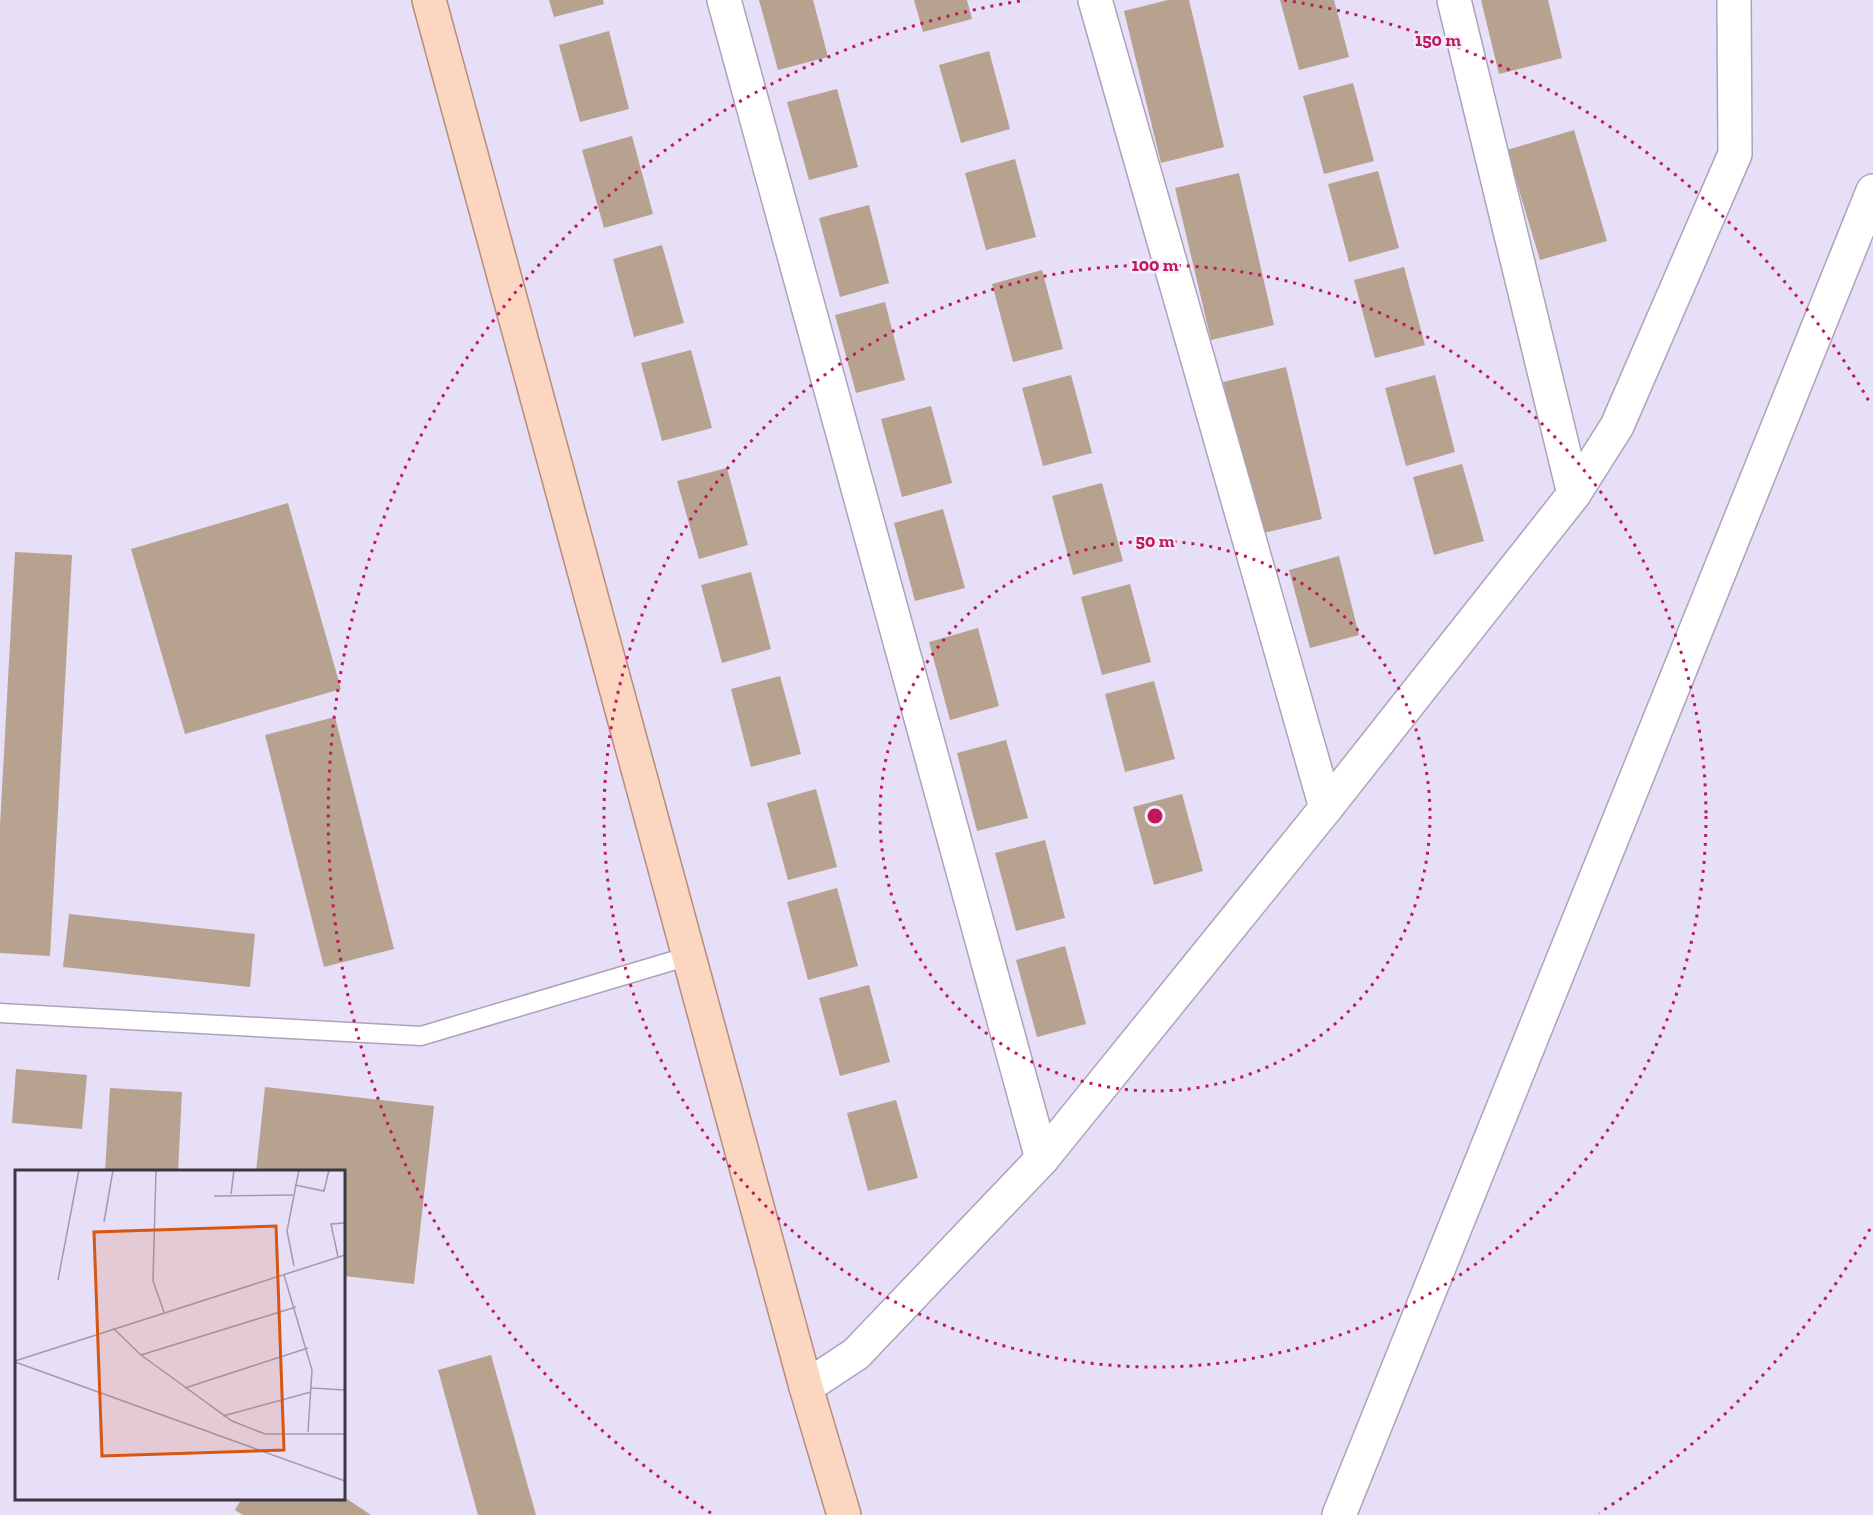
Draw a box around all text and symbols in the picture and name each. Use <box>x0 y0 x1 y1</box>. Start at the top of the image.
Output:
text: 150 m <box>1415 29 1461 51</box>
text: 100 m <box>1131 254 1179 276</box>
text: 50 m <box>1136 530 1175 552</box>
centre of rings <box>1145 806 1165 826</box>
inset map <box>15 1170 345 1500</box>

